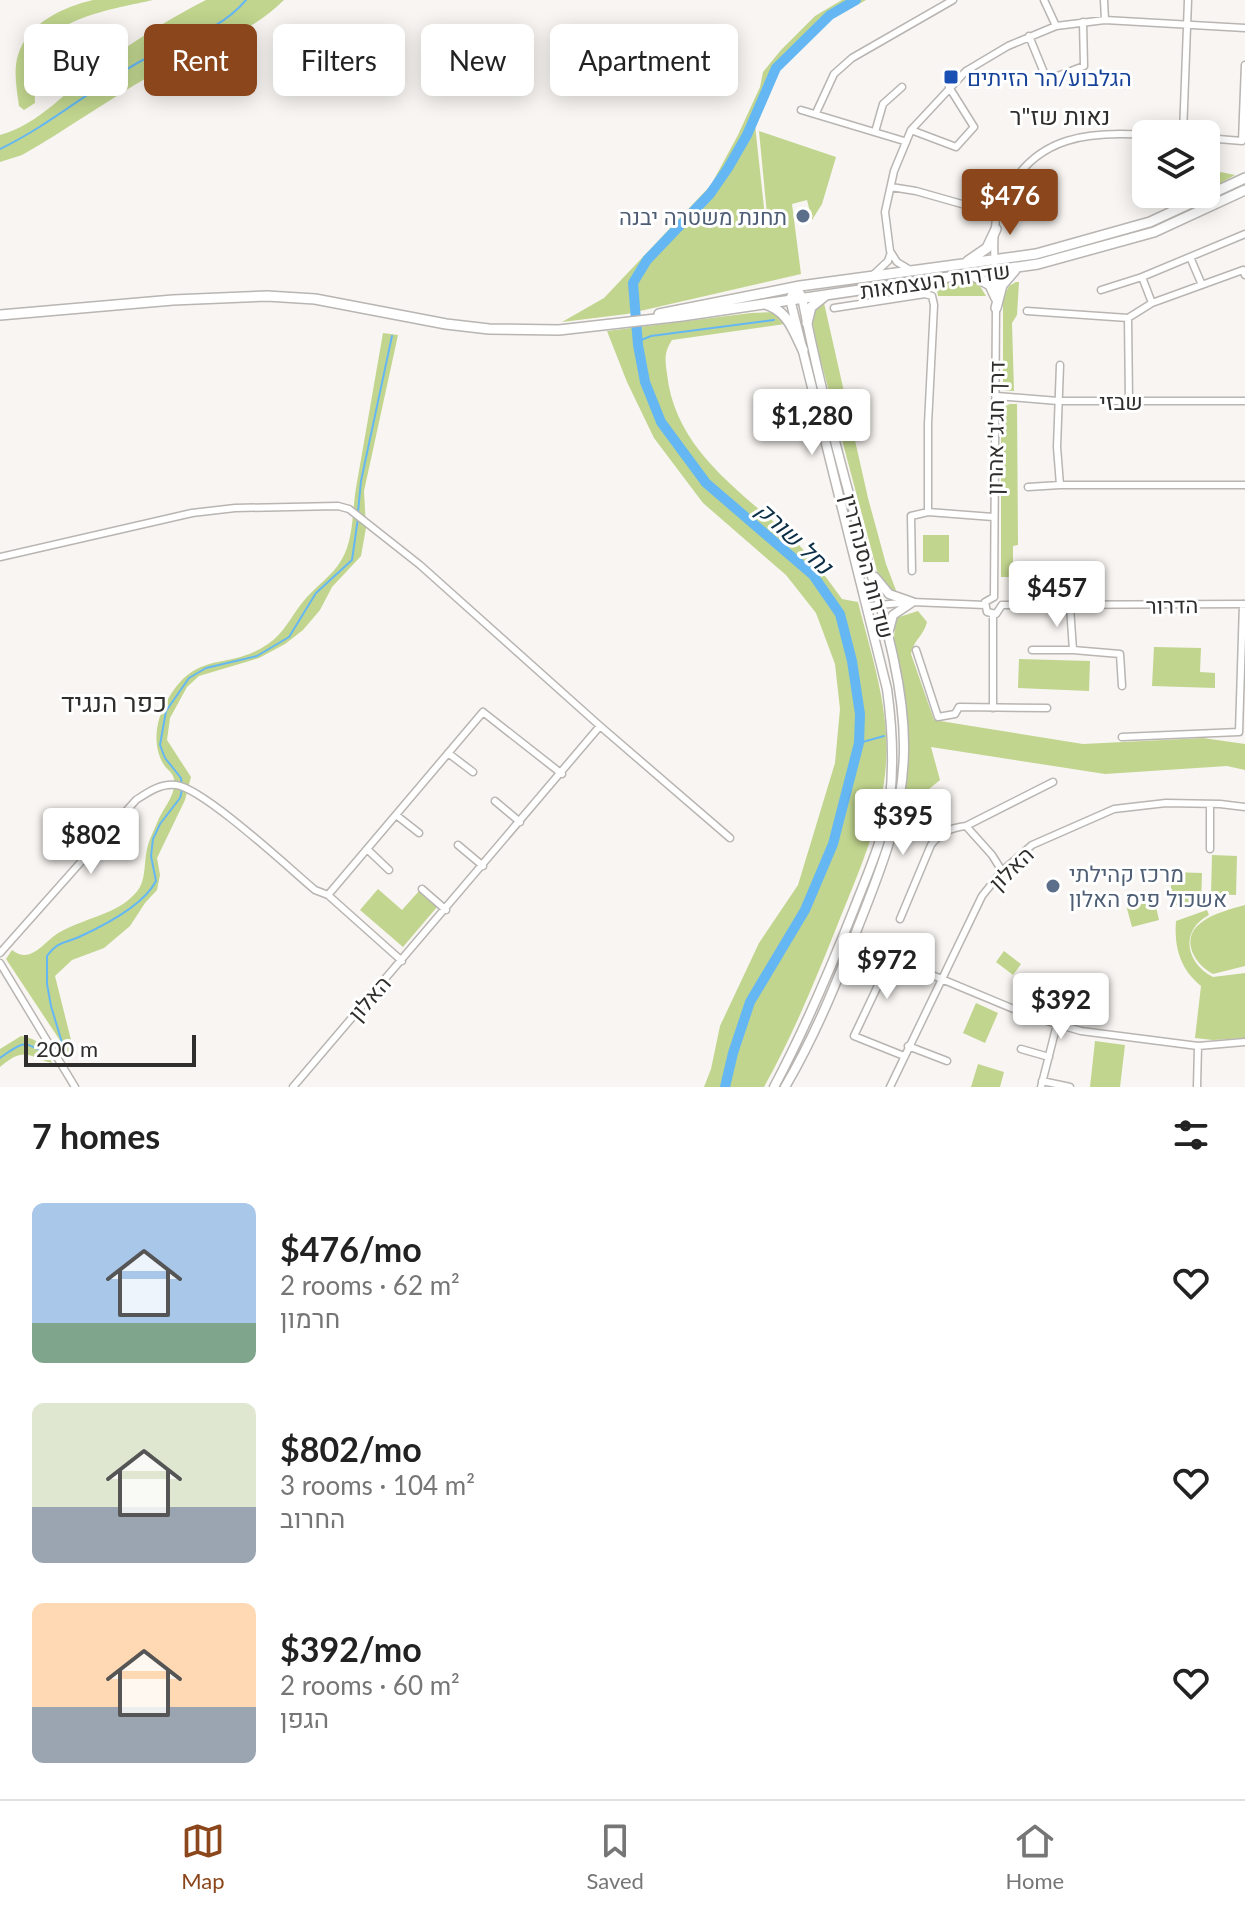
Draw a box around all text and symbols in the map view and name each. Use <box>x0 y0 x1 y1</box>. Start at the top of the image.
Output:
chip: Buy <box>24 24 128 96</box>
chip: Rent <box>144 24 257 96</box>
chip: Filters <box>273 24 405 96</box>
chip: New <box>421 24 534 96</box>
chip: Apartment <box>550 24 738 96</box>
place label: הגלבוע/הר הזיתים <box>967 64 1132 91</box>
marker: הגלבוע/הר הזיתים <box>942 68 960 86</box>
district label: נאות שז"ר <box>1010 101 1110 130</box>
map controls <box>1132 120 1220 208</box>
button: layers <box>1132 120 1220 208</box>
pin: $476 <box>963 169 1057 237</box>
text: $476 <box>980 179 1040 211</box>
place label: תחנת משטרה יבנה <box>619 203 787 230</box>
marker: תחנת משטרה יבנה <box>794 207 812 225</box>
street label: שדרות העצמאות <box>858 256 1012 304</box>
street label: דרך חג'ג' אהרון <box>980 361 1010 495</box>
street label: שבזי <box>1099 388 1143 415</box>
pin: $1,280 <box>747 389 877 457</box>
text: $1,280 <box>771 399 853 431</box>
street label: שדרות הסנהדרין <box>836 491 900 641</box>
water label: נחל שורק <box>751 494 841 581</box>
pin: $457 <box>1010 561 1104 629</box>
text: $457 <box>1027 571 1087 603</box>
street label: הדרור <box>1146 591 1198 619</box>
district label: כפר הנגיד <box>61 686 167 718</box>
pin: $395 <box>856 789 950 857</box>
text: $395 <box>873 799 933 831</box>
pin: $802 <box>44 808 138 876</box>
text: $802 <box>61 818 121 850</box>
street label: האלון <box>983 841 1039 895</box>
place label: מרכז קהילתי אשכול פיס האלון <box>1069 860 1227 912</box>
marker: מרכז קהילתי אשכול פיס האלון <box>1044 877 1062 895</box>
pin: $972 <box>840 933 934 1001</box>
text: $972 <box>857 943 917 975</box>
street label: האלון <box>342 970 396 1026</box>
pin: $392 <box>1014 973 1108 1041</box>
text: $392 <box>1031 983 1091 1015</box>
scale bar <box>24 1031 196 1067</box>
text: 200 m <box>36 1035 98 1062</box>
icon: filters <box>1169 1113 1213 1157</box>
text: 7 homes <box>32 1115 160 1156</box>
text: $476/mo <box>280 1228 422 1269</box>
icon: home <box>96 1235 192 1331</box>
icon: heart <box>1169 1261 1213 1305</box>
text: 2 rooms · 62 m² <box>280 1269 460 1301</box>
text: חרמון <box>280 1302 340 1334</box>
text: $802/mo <box>280 1428 422 1469</box>
icon: home <box>96 1435 192 1531</box>
icon: heart <box>1169 1461 1213 1505</box>
text: 3 rooms · 104 m² <box>280 1469 475 1501</box>
text: החרוב <box>280 1502 345 1534</box>
text: $392/mo <box>280 1628 422 1669</box>
icon: home <box>96 1635 192 1731</box>
icon: heart <box>1169 1661 1213 1705</box>
text: 2 rooms · 60 m² <box>280 1669 460 1701</box>
text: הגפן <box>280 1702 329 1734</box>
tab: Map <box>181 1819 225 1894</box>
tab: Saved <box>586 1819 644 1894</box>
tab: Home <box>1006 1819 1064 1894</box>

